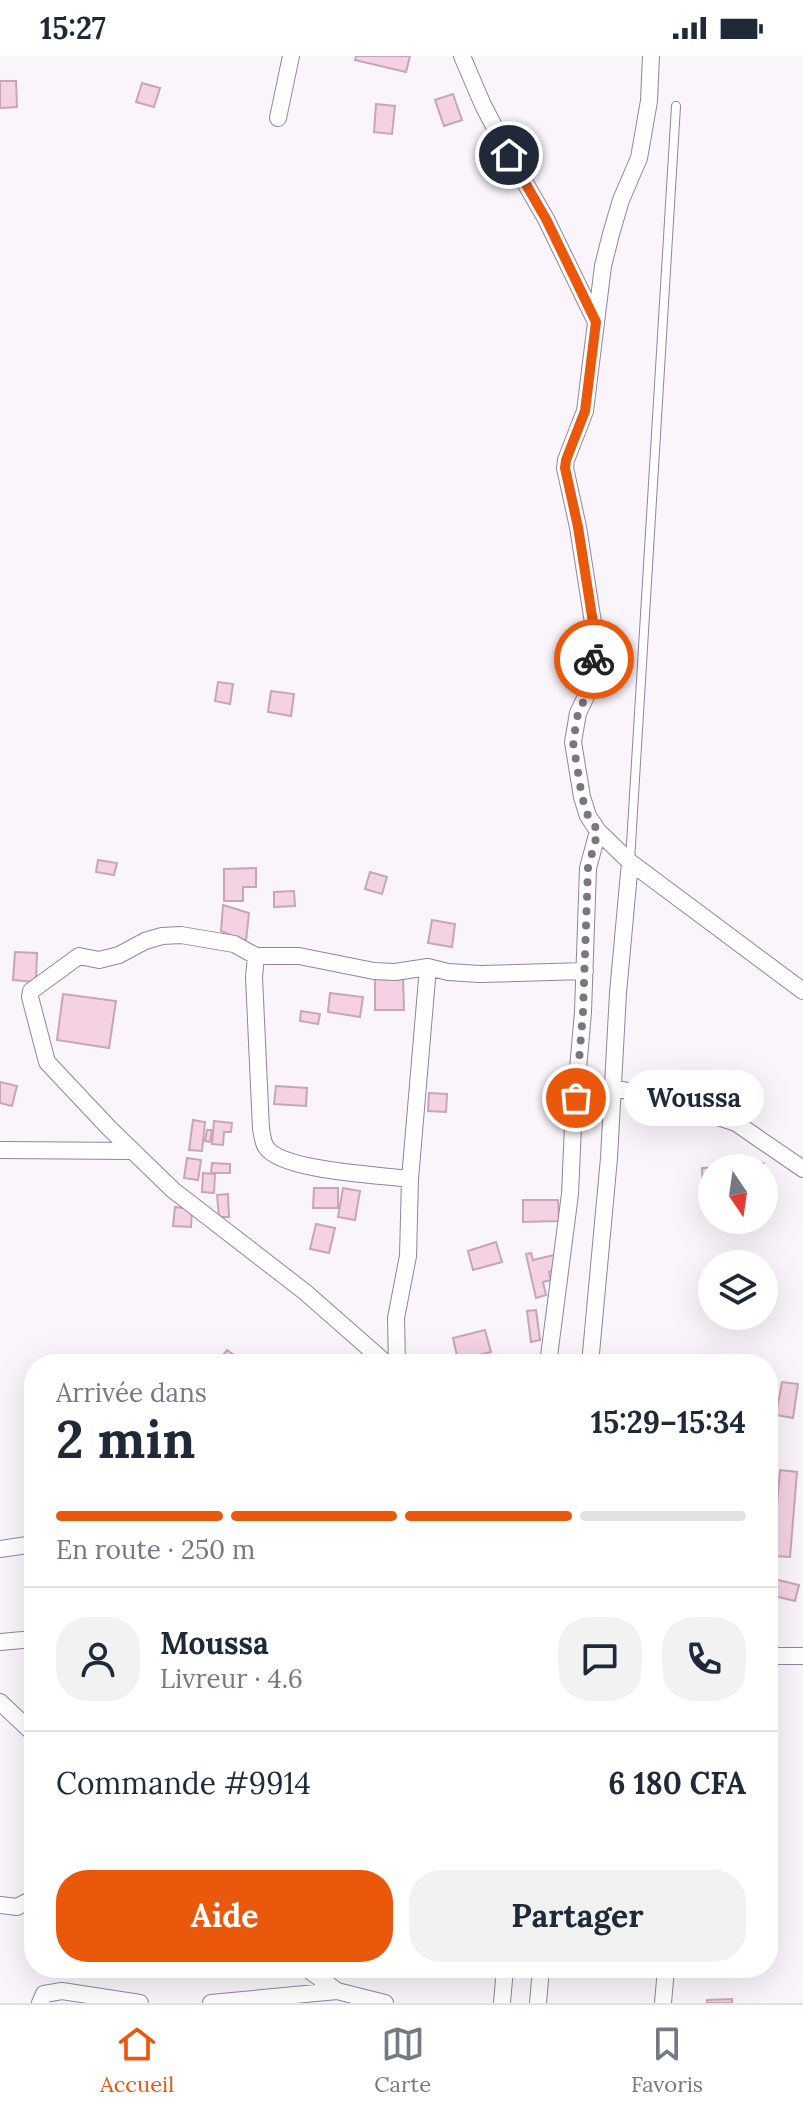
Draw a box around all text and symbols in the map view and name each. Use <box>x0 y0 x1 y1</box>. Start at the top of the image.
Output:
text: 15:27 <box>40 9 106 47</box>
pin <box>475 121 543 189</box>
icon: home <box>487 133 531 177</box>
courier <box>554 619 634 699</box>
icon: bike <box>572 637 616 681</box>
pin <box>542 1064 610 1132</box>
callout: Woussa <box>624 1070 764 1126</box>
icon: bag <box>554 1076 598 1120</box>
text: Woussa <box>647 1081 741 1114</box>
north arrow <box>698 1154 778 1234</box>
map controls <box>698 1154 778 1330</box>
button: layers <box>698 1250 778 1330</box>
text: Arrivée dans <box>56 1376 207 1409</box>
text: 15:29–15:34 <box>591 1403 746 1441</box>
text: 2 min <box>56 1406 195 1472</box>
text: En route · 250 m <box>56 1533 255 1566</box>
button: person <box>56 1617 140 1701</box>
button: chat <box>558 1617 642 1701</box>
button: phone <box>662 1617 746 1701</box>
text: Moussa <box>160 1624 269 1662</box>
text: Livreur · 4.6 <box>160 1662 303 1695</box>
text: Commande #9914 <box>56 1764 311 1802</box>
text: 6 180 CFA <box>608 1764 746 1802</box>
button: Aide <box>56 1870 393 1962</box>
button: Partager <box>409 1870 746 1962</box>
tab: Accueil <box>100 2022 174 2098</box>
tab: Carte <box>374 2022 431 2098</box>
tab: Favoris <box>631 2022 703 2098</box>

